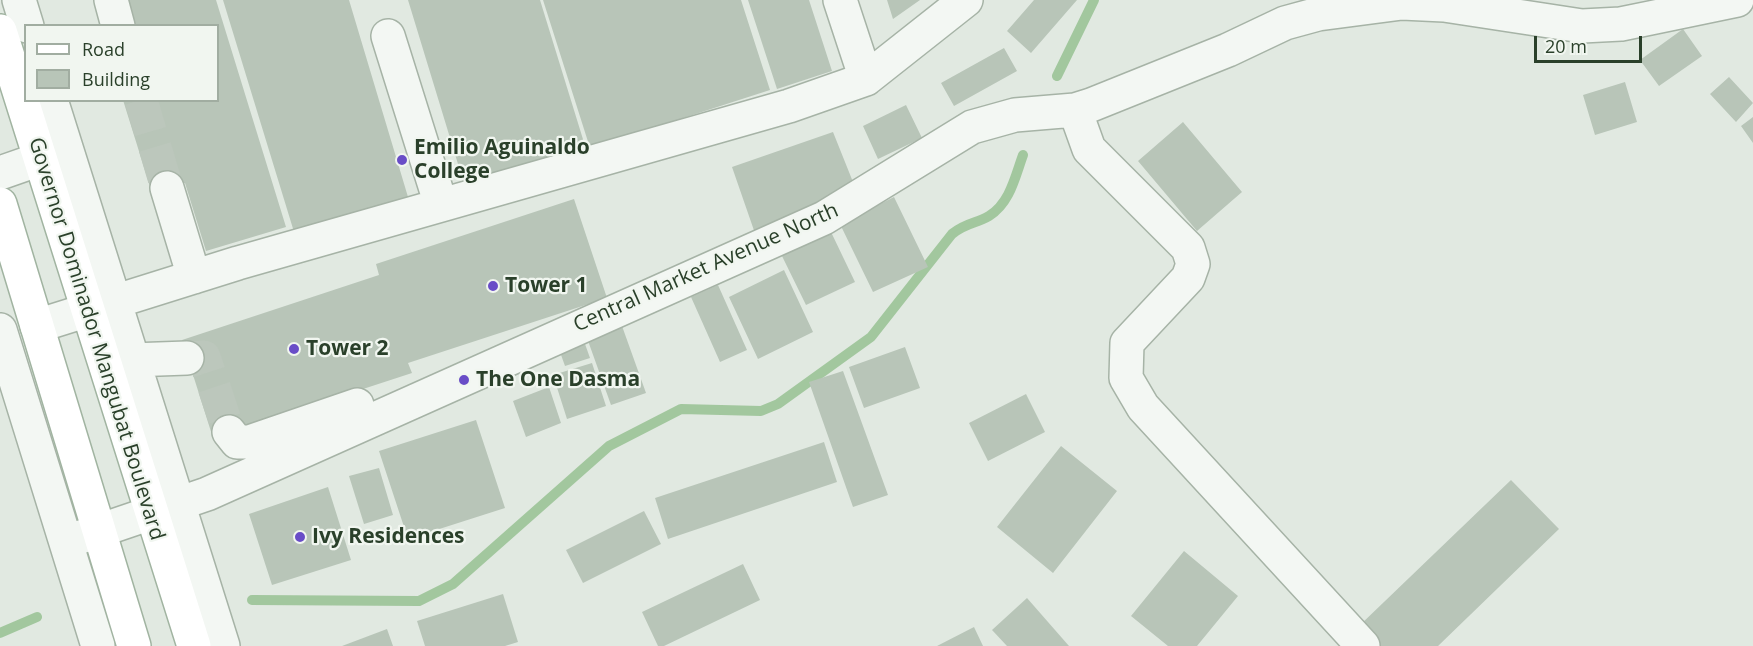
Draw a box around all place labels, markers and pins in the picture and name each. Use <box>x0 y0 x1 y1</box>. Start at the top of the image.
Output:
place label: Emilio Aguinaldo College <box>414 135 590 185</box>
marker: Emilio Aguinaldo College <box>395 153 409 167</box>
place label: Tower 1 <box>505 273 588 299</box>
marker: Tower 1 <box>486 279 500 293</box>
place label: Tower 2 <box>306 336 389 362</box>
marker: Tower 2 <box>287 342 301 356</box>
place label: The One Dasma <box>476 367 640 393</box>
marker: The One Dasma <box>457 373 471 387</box>
place label: Ivy Residences <box>312 524 465 550</box>
marker: Ivy Residences <box>293 530 307 544</box>

